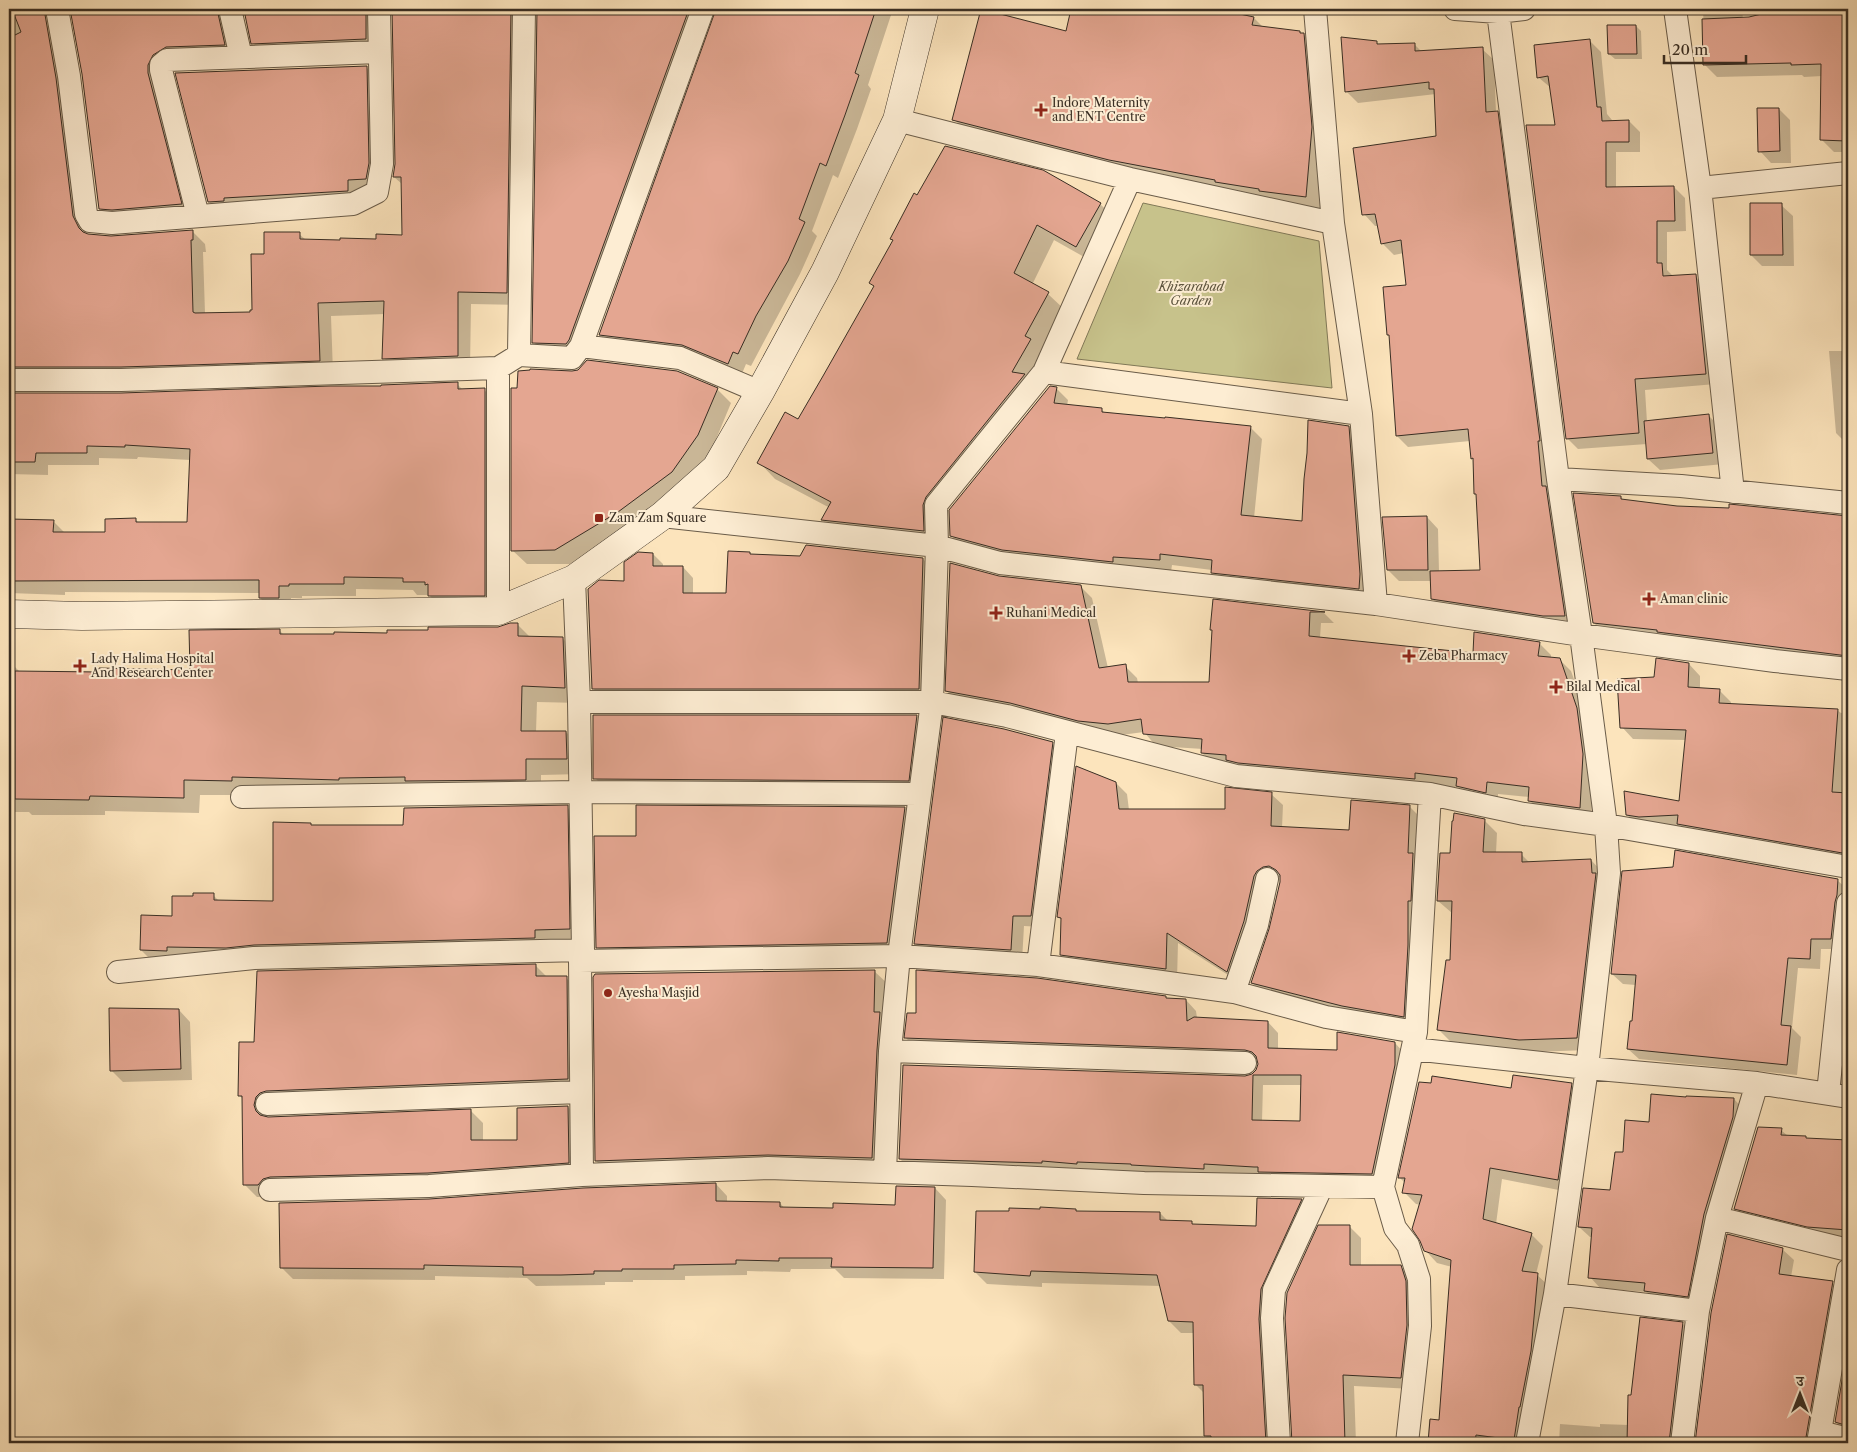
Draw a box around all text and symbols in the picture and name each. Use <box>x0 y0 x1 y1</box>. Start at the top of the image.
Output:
scale bar <box>1664 32 1747 64</box>
text: 20 m <box>1672 40 1708 59</box>
place label: Indore Maternity and ENT Centre <box>1052 95 1150 124</box>
marker: Indore Maternity and ENT Centre <box>1034 103 1048 117</box>
park label: Khizarabad Garden <box>1158 279 1225 308</box>
place label: Zam Zam Square <box>609 510 707 525</box>
marker: Zam Zam Square <box>593 512 605 524</box>
place label: Aman clinic <box>1659 591 1728 606</box>
marker: Aman clinic <box>1642 592 1656 606</box>
place label: Ruhani Medical <box>1006 605 1097 620</box>
marker: Ruhani Medical <box>990 607 1002 619</box>
place label: Zeba Pharmacy <box>1419 648 1508 663</box>
marker: Zeba Pharmacy <box>1403 650 1415 662</box>
place label: Lady Halima Hospital And Research Center <box>90 651 214 680</box>
marker: Lady Halima Hospital And Research Center <box>73 659 87 673</box>
place label: Bilal Medical <box>1566 679 1641 694</box>
marker: Bilal Medical <box>1550 681 1562 693</box>
place label: Ayesha Masjid <box>617 985 700 1000</box>
marker: Ayesha Masjid <box>602 987 614 999</box>
north arrow <box>1774 1370 1824 1420</box>
text: उ <box>1795 1372 1804 1390</box>

